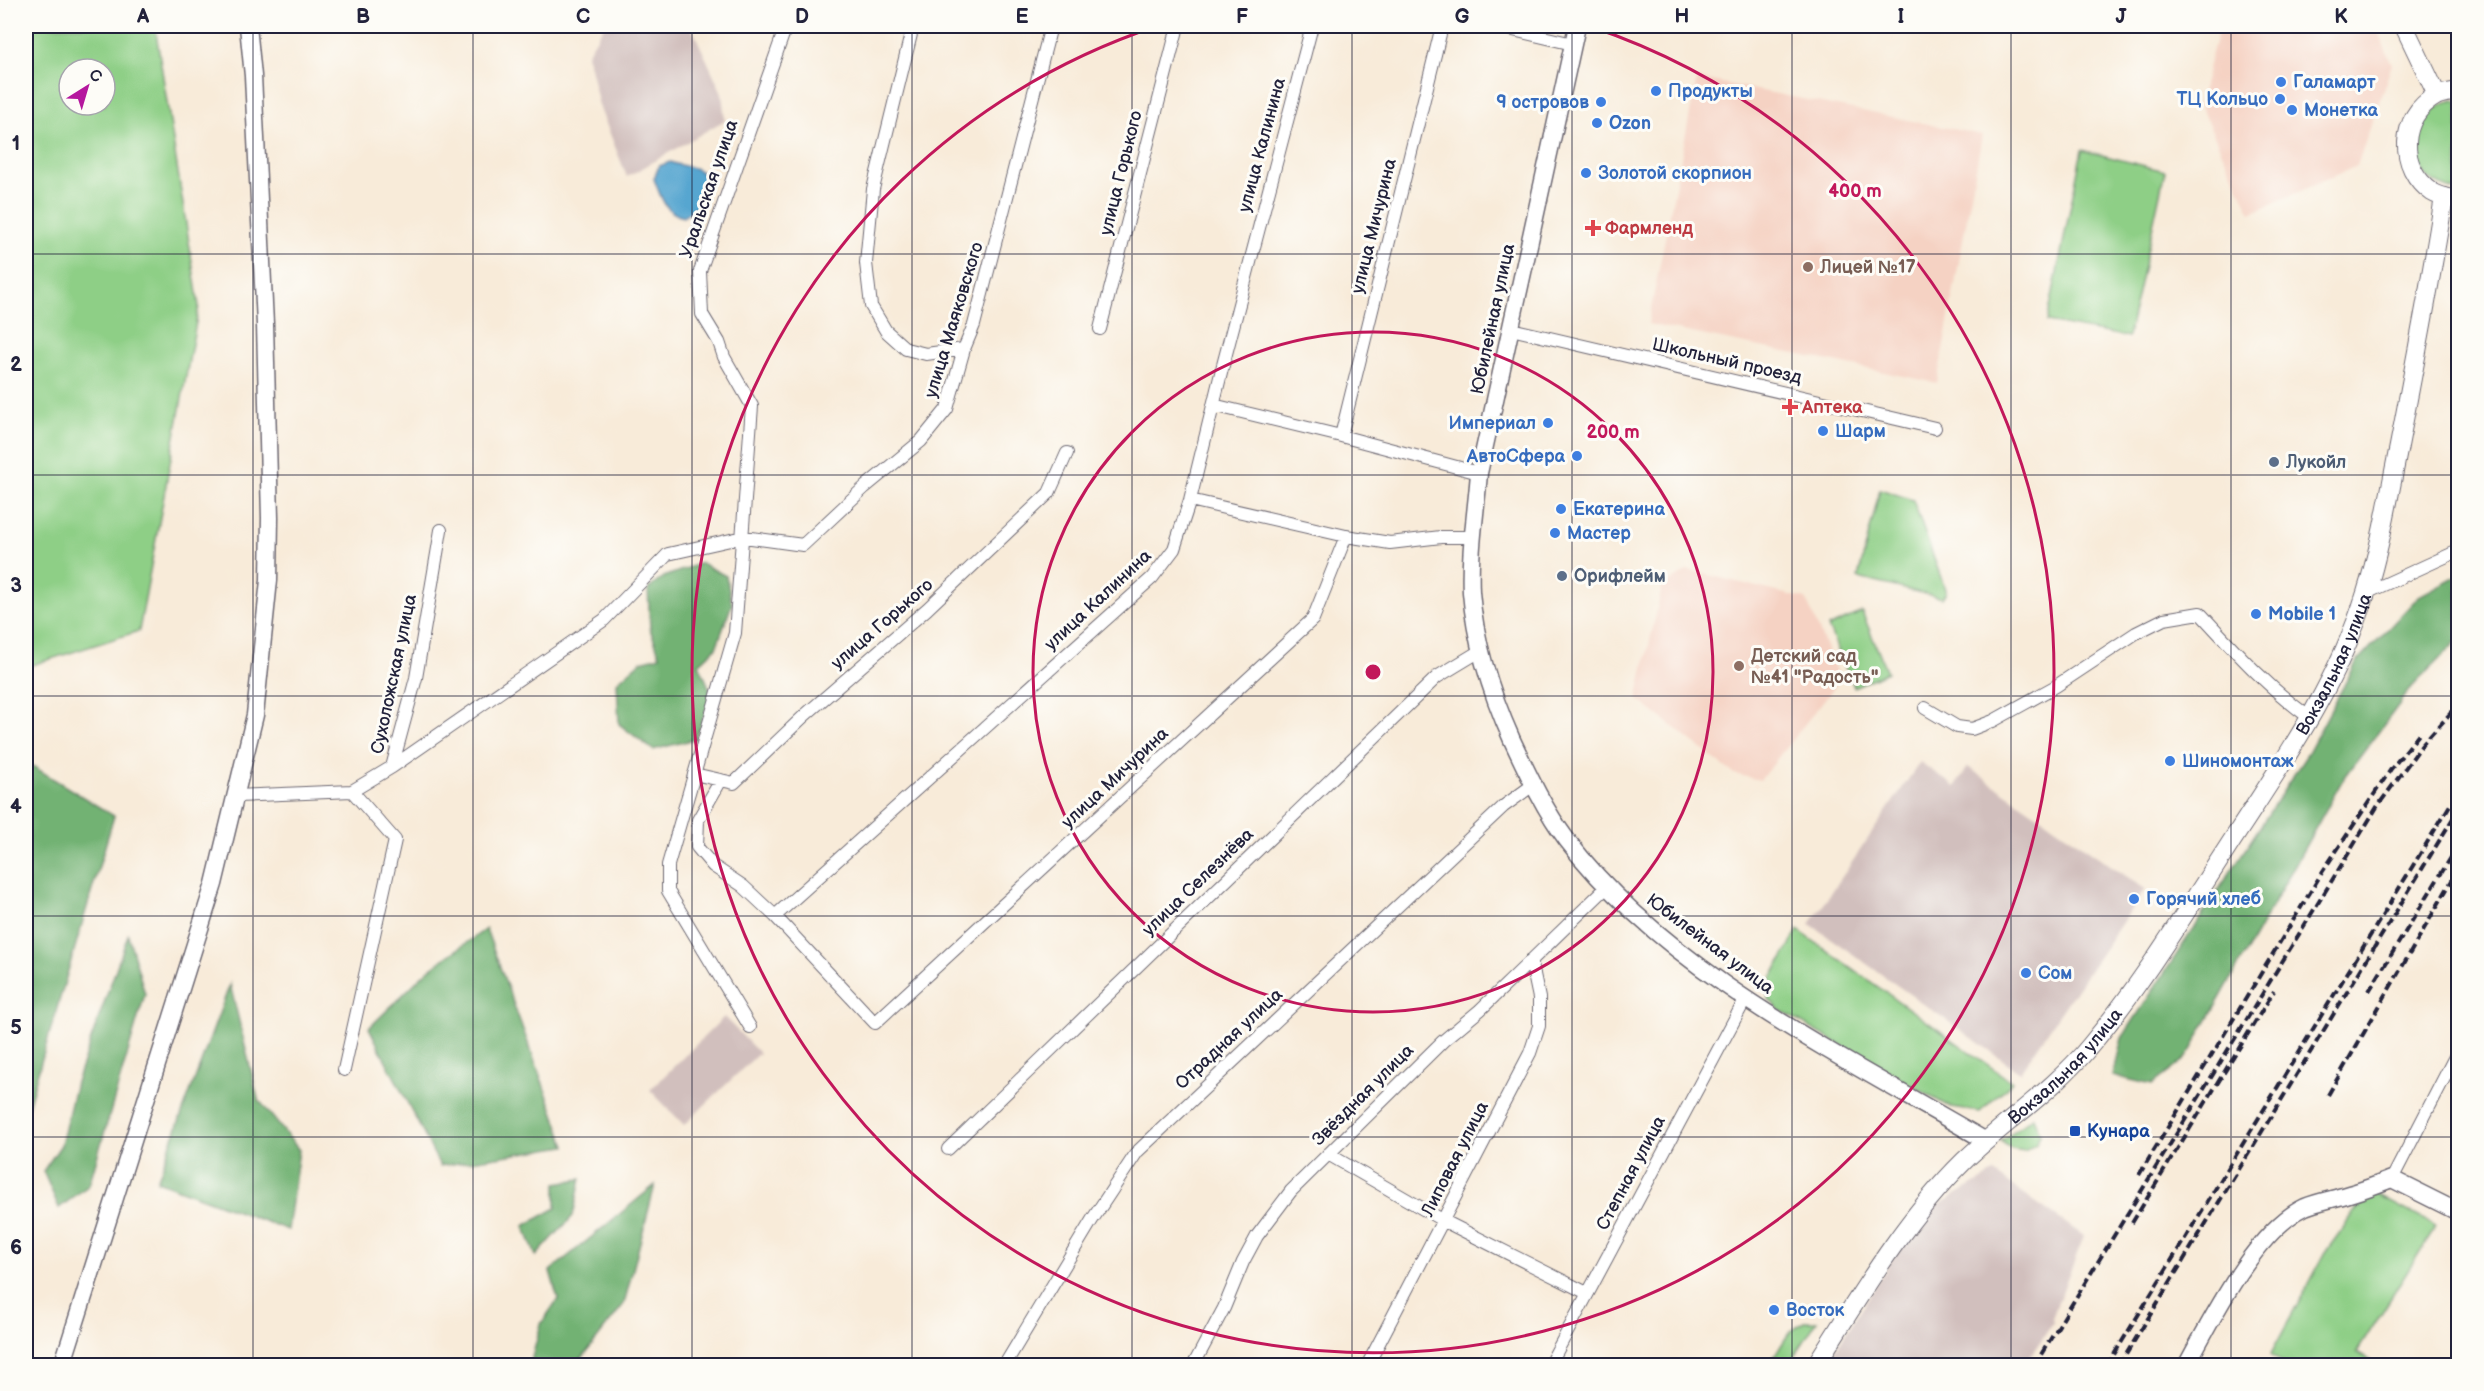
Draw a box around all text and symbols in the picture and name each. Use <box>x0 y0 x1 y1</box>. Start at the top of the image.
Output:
text: A <box>136 5 150 29</box>
text: B <box>356 5 370 29</box>
text: C <box>576 5 590 29</box>
text: D <box>795 5 809 29</box>
text: E <box>1016 5 1029 29</box>
text: F <box>1236 5 1248 29</box>
text: G <box>1455 5 1470 29</box>
text: H <box>1675 5 1689 29</box>
text: I <box>1898 5 1904 29</box>
text: J <box>2116 5 2128 29</box>
text: K <box>2334 5 2348 29</box>
north arrow <box>57 57 117 117</box>
text: С <box>85 65 105 87</box>
place label: Галамарт <box>2293 72 2376 93</box>
street label: улица Калинина <box>1234 75 1290 214</box>
marker: Галамарт <box>2274 75 2288 89</box>
place label: Продукты <box>1668 81 1753 102</box>
marker: Продукты <box>1649 84 1663 98</box>
place label: ТЦ Кольцо <box>2176 89 2268 110</box>
place label: 9 островов <box>1496 92 1589 113</box>
marker: ТЦ Кольцо <box>2273 92 2287 106</box>
marker: 9 островов <box>1594 95 1608 109</box>
place label: Монетка <box>2304 100 2378 121</box>
marker: Монетка <box>2285 103 2299 117</box>
street label: улица Горького <box>1095 108 1147 238</box>
place label: Ozon <box>1609 113 1651 134</box>
marker: Ozon <box>1590 116 1604 130</box>
street label: Уральская улица <box>675 117 743 261</box>
text: 1 <box>12 132 20 156</box>
street label: улица Мичурина <box>1347 156 1401 296</box>
place label: Золотой скорпион <box>1598 163 1752 184</box>
marker: Золотой скорпион <box>1579 166 1593 180</box>
text: 400 m <box>1828 181 1882 202</box>
place label: Фармленд <box>1605 218 1693 239</box>
marker: Фармленд <box>1586 221 1600 235</box>
street label: улица Маяковского <box>920 240 988 400</box>
street label: Юбилейная улица <box>1467 241 1519 396</box>
place label: Лицей №17 <box>1819 257 1916 278</box>
marker: Лицей №17 <box>1801 260 1815 274</box>
street label: Школьный проезд <box>1650 334 1804 388</box>
text: 2 <box>10 353 22 377</box>
place label: Аптека <box>1801 397 1863 418</box>
marker: Аптека <box>1783 400 1797 414</box>
place label: Империал <box>1449 413 1536 434</box>
marker: Империал <box>1541 416 1555 430</box>
place label: Шарм <box>1835 421 1886 442</box>
text: 200 m <box>1586 422 1640 443</box>
marker: Шарм <box>1816 424 1830 438</box>
place label: АвтоСфера <box>1466 446 1566 467</box>
marker: АвтоСфера <box>1570 449 1584 463</box>
place label: Лукойл <box>2285 452 2346 473</box>
marker: Лукойл <box>2267 455 2281 469</box>
place label: Екатерина <box>1573 499 1665 520</box>
marker: Екатерина <box>1554 502 1568 516</box>
place label: Мастер <box>1567 523 1631 544</box>
marker: Мастер <box>1548 526 1562 540</box>
street label: улица Калинина <box>1040 545 1156 655</box>
place label: Орифлейм <box>1574 566 1666 587</box>
marker: Орифлейм <box>1555 569 1569 583</box>
text: 3 <box>10 574 22 598</box>
street label: улица Горького <box>827 574 937 674</box>
street label: Вокзальная улица <box>2291 590 2376 739</box>
street label: Сухоложская улица <box>367 592 421 756</box>
place label: Mobile 1 <box>2268 604 2336 625</box>
marker: Mobile 1 <box>2249 607 2263 621</box>
place label: Детский сад №41 "Радость" <box>1751 646 1879 688</box>
marker: Детский сад №41 "Радость" <box>1732 659 1746 673</box>
centre of rings <box>1363 662 1383 682</box>
street label: улица Мичурина <box>1057 723 1173 833</box>
place label: Шиномонтаж <box>2182 751 2294 772</box>
marker: Шиномонтаж <box>2163 754 2177 768</box>
text: 4 <box>10 795 22 819</box>
street label: улица Селезнёва <box>1138 824 1258 940</box>
street label: Юбилейная улица <box>1642 889 1778 999</box>
place label: Горячий хлеб <box>2146 889 2261 910</box>
marker: Горячий хлеб <box>2127 892 2141 906</box>
place label: Сом <box>2038 963 2072 984</box>
marker: Сом <box>2019 966 2033 980</box>
street label: Отрадная улица <box>1171 984 1287 1094</box>
street label: Вокзальная улица <box>2004 1004 2127 1128</box>
text: 5 <box>10 1016 22 1040</box>
street label: Звёздная улица <box>1308 1040 1418 1150</box>
street label: Липовая улица <box>1417 1098 1493 1221</box>
street label: Степная улица <box>1592 1112 1670 1234</box>
place label: Кунара <box>2087 1121 2150 1142</box>
marker: Кунара <box>2068 1124 2082 1138</box>
text: 6 <box>10 1236 22 1260</box>
place label: Восток <box>1786 1300 1845 1321</box>
marker: Восток <box>1767 1303 1781 1317</box>

